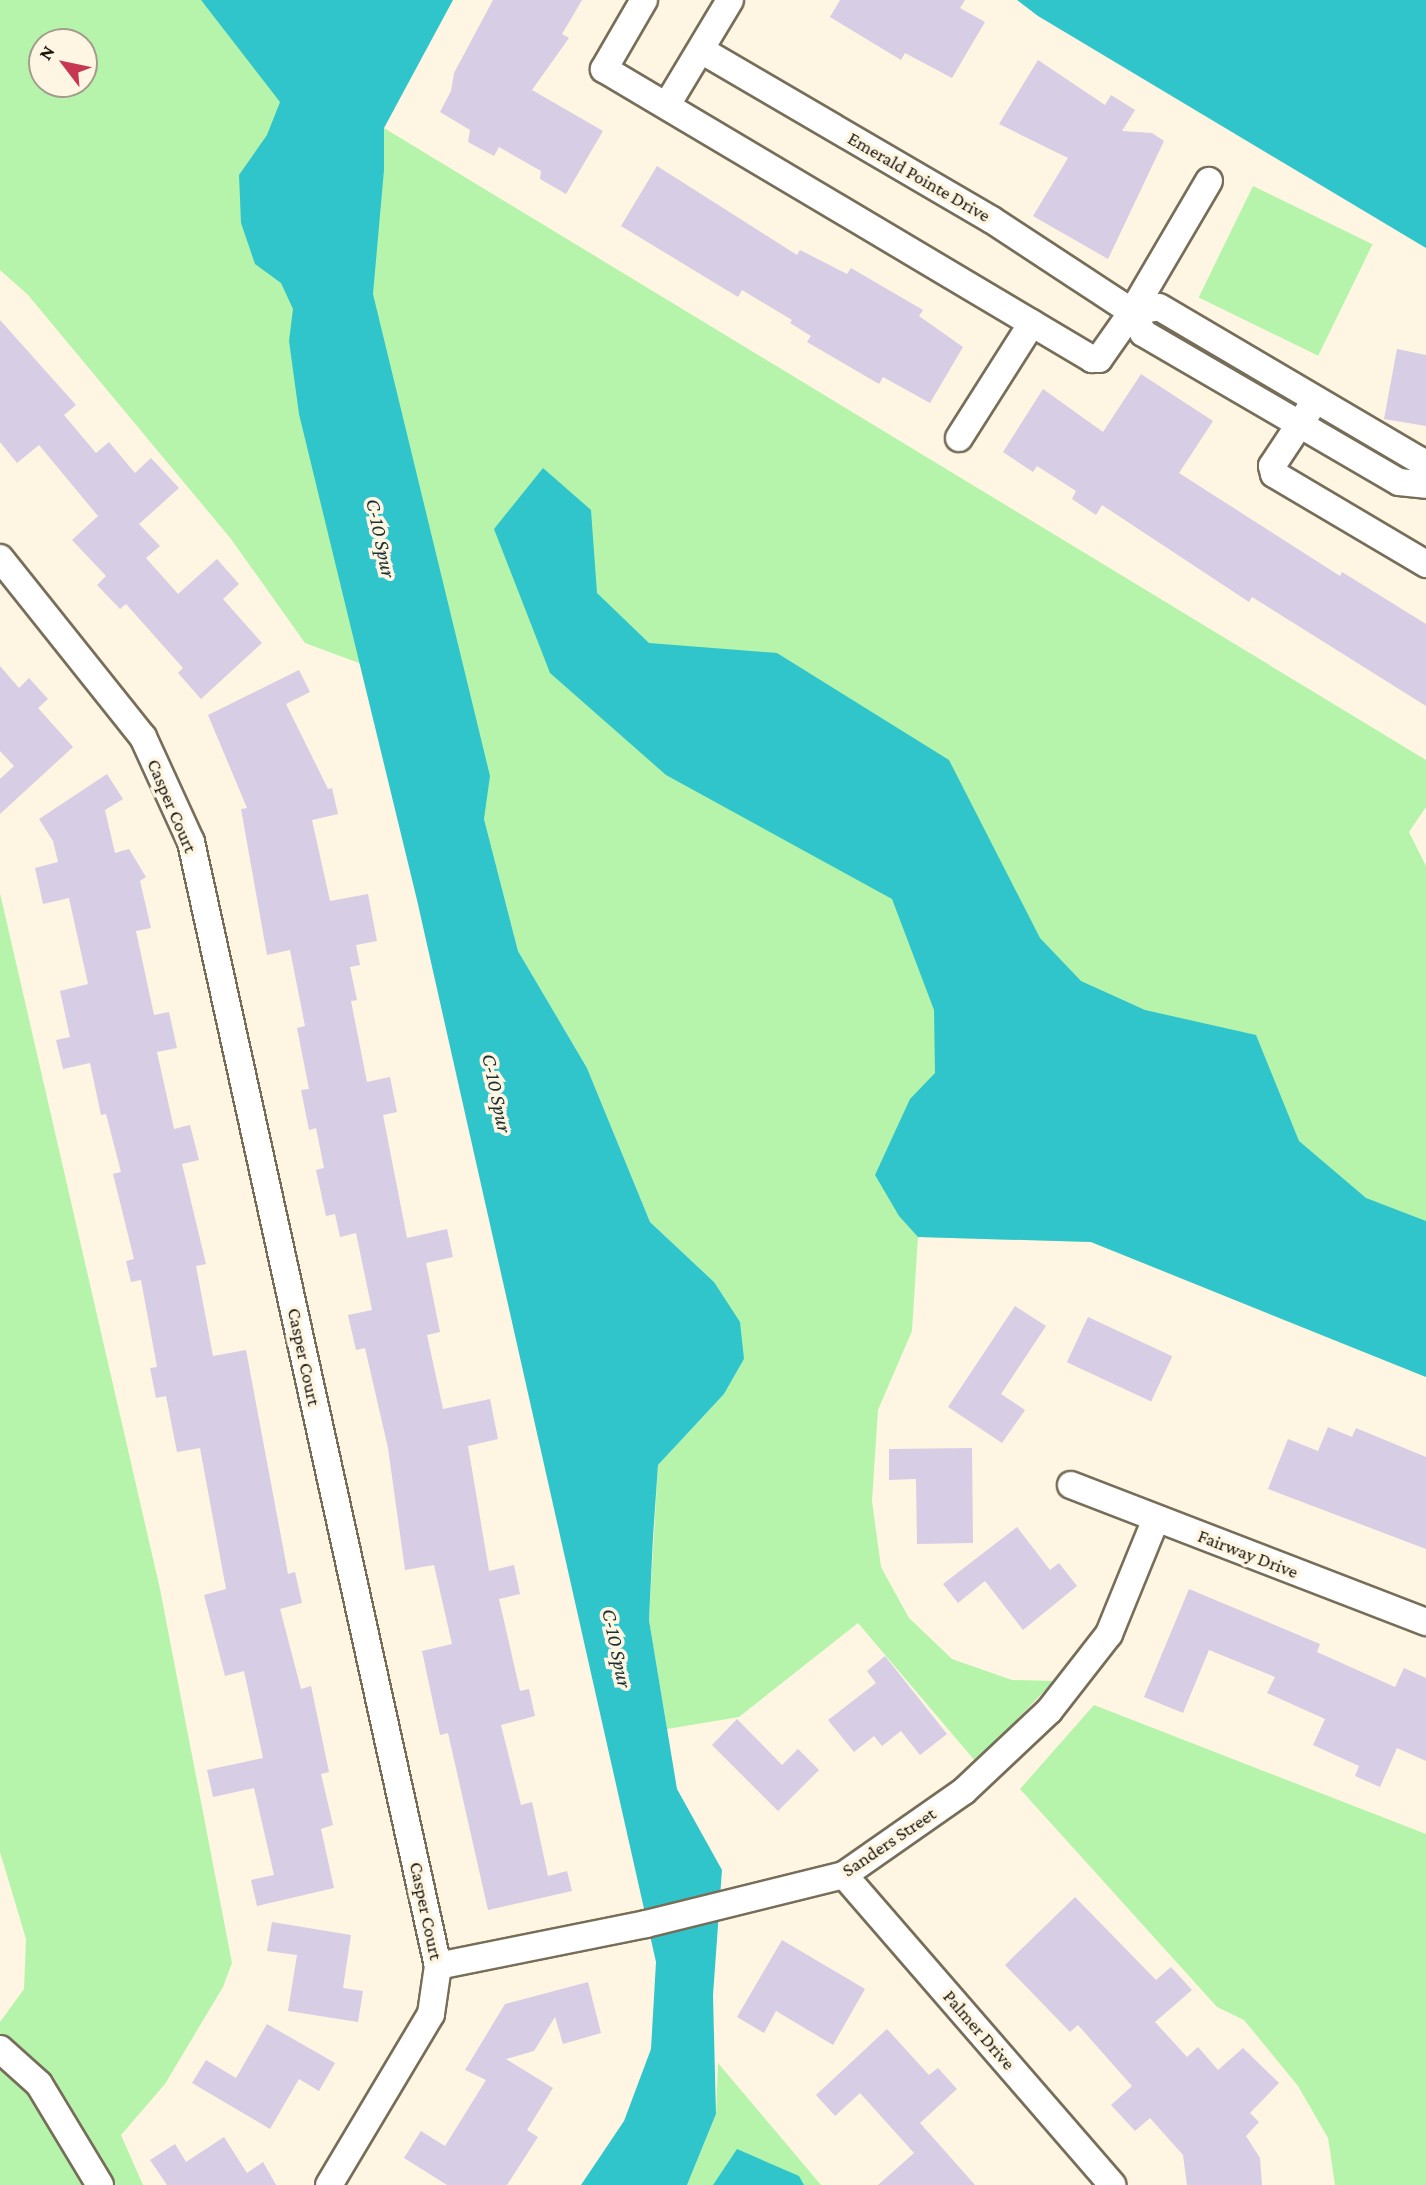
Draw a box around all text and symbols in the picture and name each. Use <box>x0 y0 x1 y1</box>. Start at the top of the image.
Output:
north arrow <box>28 28 98 98</box>
text: N <box>34 42 59 64</box>
street label: Emerald Pointe Drive <box>844 127 994 227</box>
water label: C-10 Spur <box>360 496 402 580</box>
street label: Casper Court <box>142 756 202 856</box>
water label: C-10 Spur <box>476 1051 518 1135</box>
street label: Casper Court <box>282 1306 326 1408</box>
street label: Fairway Drive <box>1195 1524 1301 1584</box>
water label: C-10 Spur <box>596 1606 638 1690</box>
street label: Sanders Street <box>838 1802 940 1882</box>
street label: Casper Court <box>404 1860 448 1962</box>
street label: Palmer Drive <box>938 1985 1020 2075</box>

